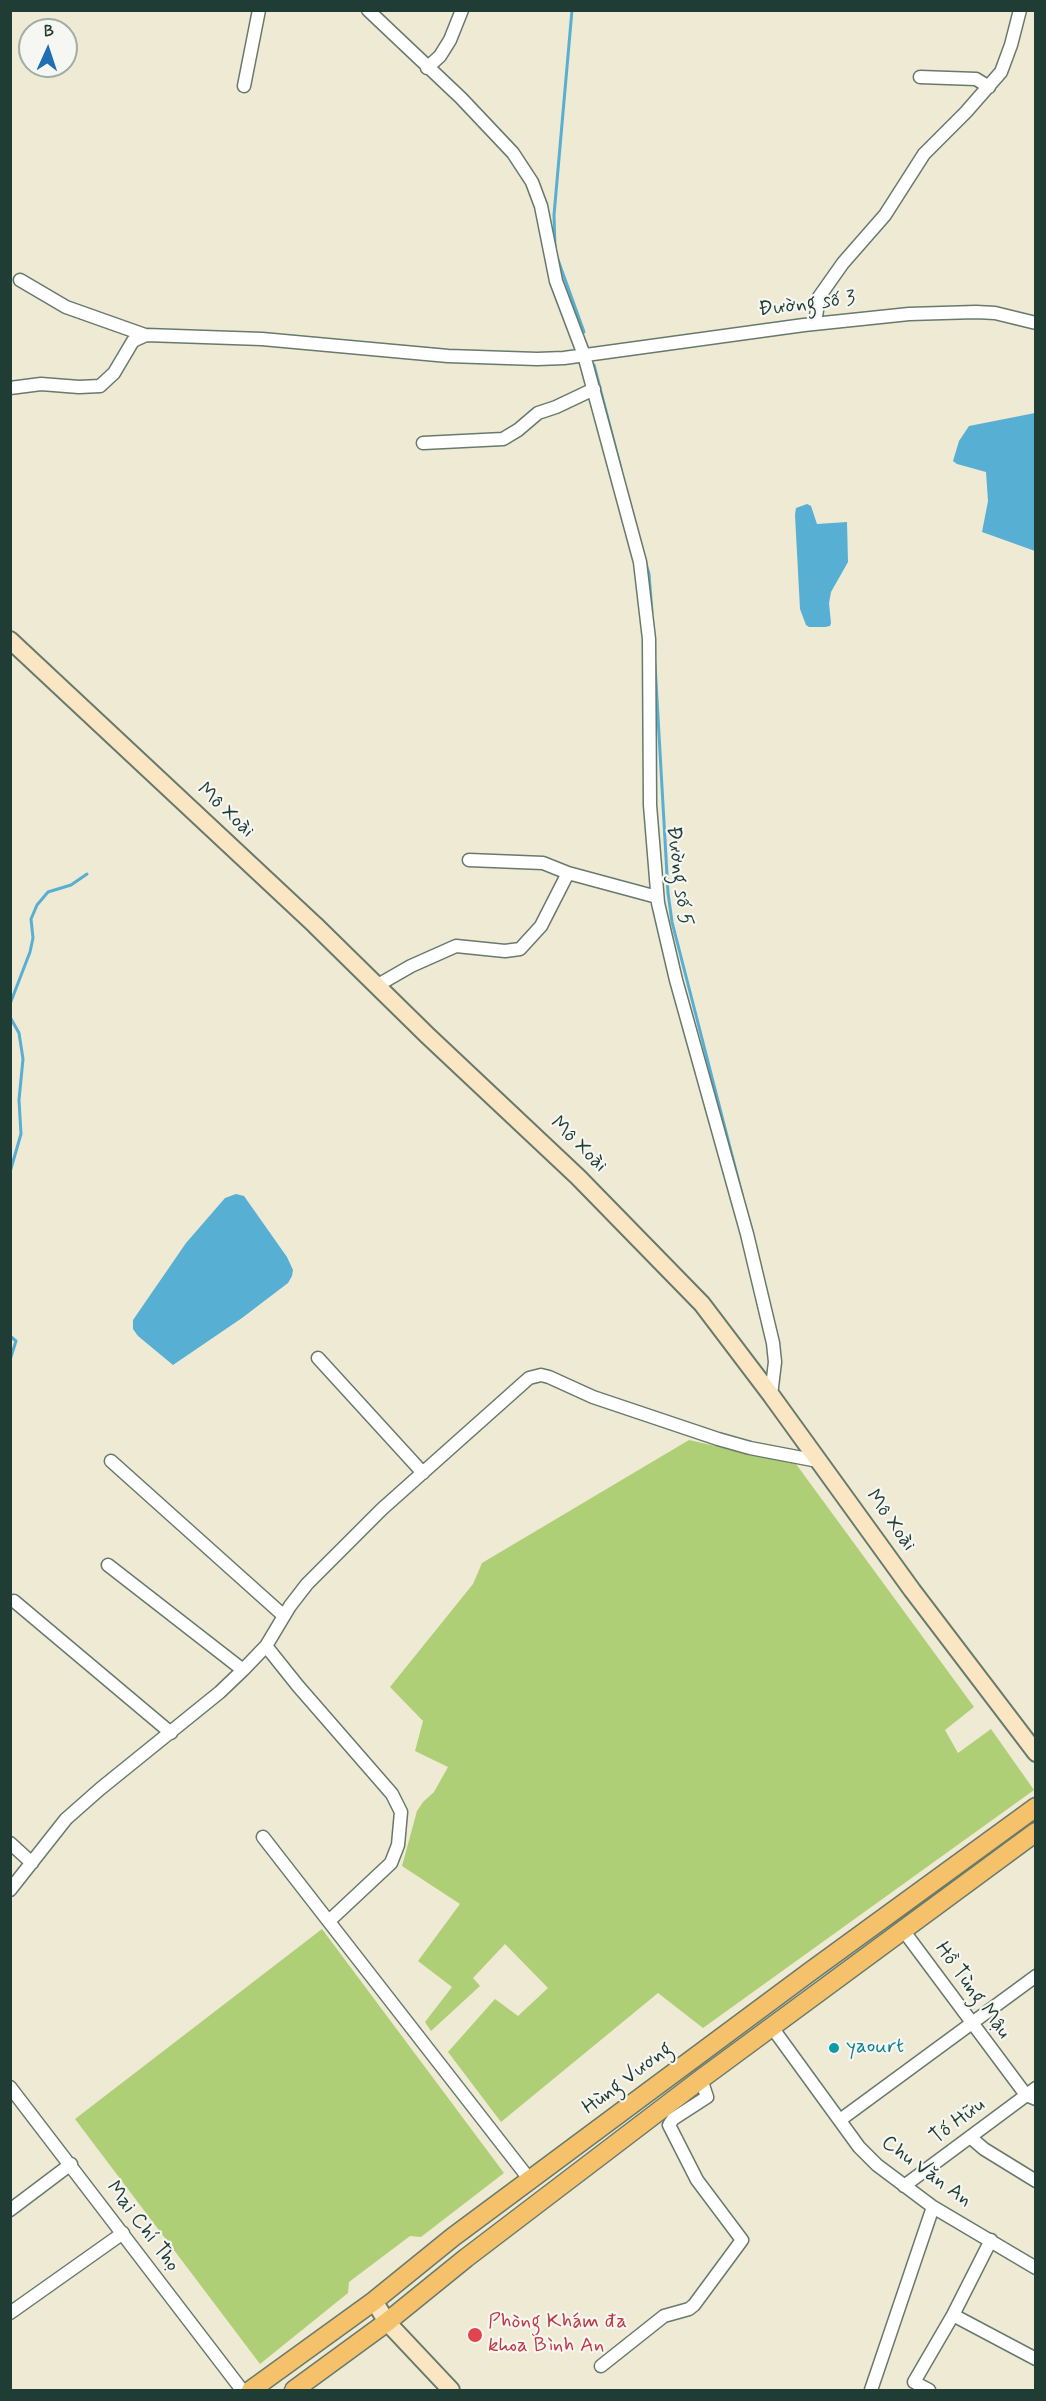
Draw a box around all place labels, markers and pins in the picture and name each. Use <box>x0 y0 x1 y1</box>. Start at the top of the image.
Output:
place label: yaourt <box>846 2035 904 2061</box>
marker: yaourt <box>827 2041 841 2055</box>
place label: Phòng Khám đa khoa Bình An <box>488 2310 627 2360</box>
marker: Phòng Khám đa khoa Bình An <box>466 2326 484 2344</box>

